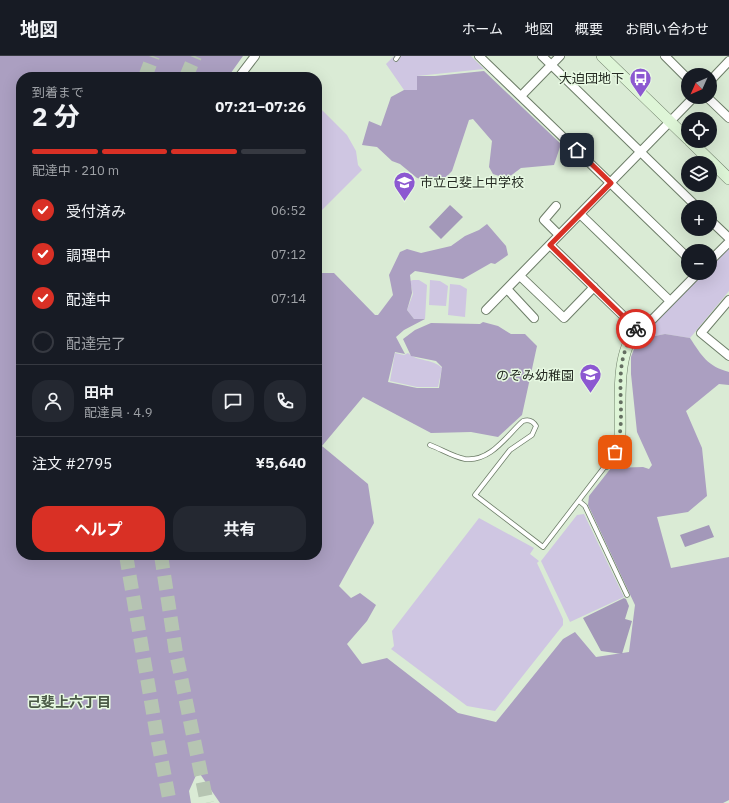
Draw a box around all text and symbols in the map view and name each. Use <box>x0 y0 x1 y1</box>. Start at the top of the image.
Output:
text: 地図 <box>20 17 58 41</box>
text: ホーム <box>461 20 503 38</box>
text: 地図 <box>525 20 553 38</box>
text: 概要 <box>575 20 603 38</box>
text: お問い合わせ <box>625 20 709 38</box>
bus stop icon: 大迫団地下 <box>627 65 653 98</box>
north arrow <box>681 68 717 104</box>
map controls <box>681 68 717 280</box>
place label: 大迫団地下 <box>559 70 624 87</box>
text: 到着まで <box>32 84 84 101</box>
text: 07:21–07:26 <box>215 97 306 116</box>
text: 2 分 <box>32 99 80 133</box>
button: locate <box>681 112 717 148</box>
pin <box>560 133 594 167</box>
icon: home <box>566 139 588 161</box>
button: layers <box>681 156 717 192</box>
text: 配達中 · 210 m <box>32 162 119 179</box>
school or university icon: 市立己斐上中学校 <box>392 169 418 202</box>
place label: 市立己斐上中学校 <box>420 174 524 191</box>
icon: check <box>32 199 54 221</box>
button: + <box>681 200 717 236</box>
text: 受付済み <box>66 202 126 221</box>
text: 06:52 <box>271 202 306 219</box>
icon: check <box>32 243 54 265</box>
button: − <box>681 244 717 280</box>
text: 調理中 <box>66 246 111 265</box>
text: 07:12 <box>271 246 306 263</box>
icon: check <box>32 287 54 309</box>
text: 配達中 <box>66 290 111 309</box>
text: 07:14 <box>271 290 306 307</box>
courier <box>616 309 656 349</box>
icon: bike <box>625 318 647 340</box>
text: 配達完了 <box>66 334 126 353</box>
school or university icon: のぞみ幼稚園 <box>577 362 603 395</box>
place label: のぞみ幼稚園 <box>496 367 574 384</box>
button: person <box>32 380 74 422</box>
button: chat <box>212 380 254 422</box>
button: phone <box>264 380 306 422</box>
text: 田中 <box>84 383 114 402</box>
text: 配達員 · 4.9 <box>84 404 153 421</box>
pin <box>598 435 632 469</box>
icon: bag <box>604 441 626 463</box>
text: ¥5,640 <box>256 453 306 472</box>
text: 注文 #2795 <box>32 454 112 473</box>
button: ヘルプ <box>32 506 165 552</box>
button: 共有 <box>173 506 306 552</box>
district label: 己斐上六丁目 <box>27 693 111 711</box>

